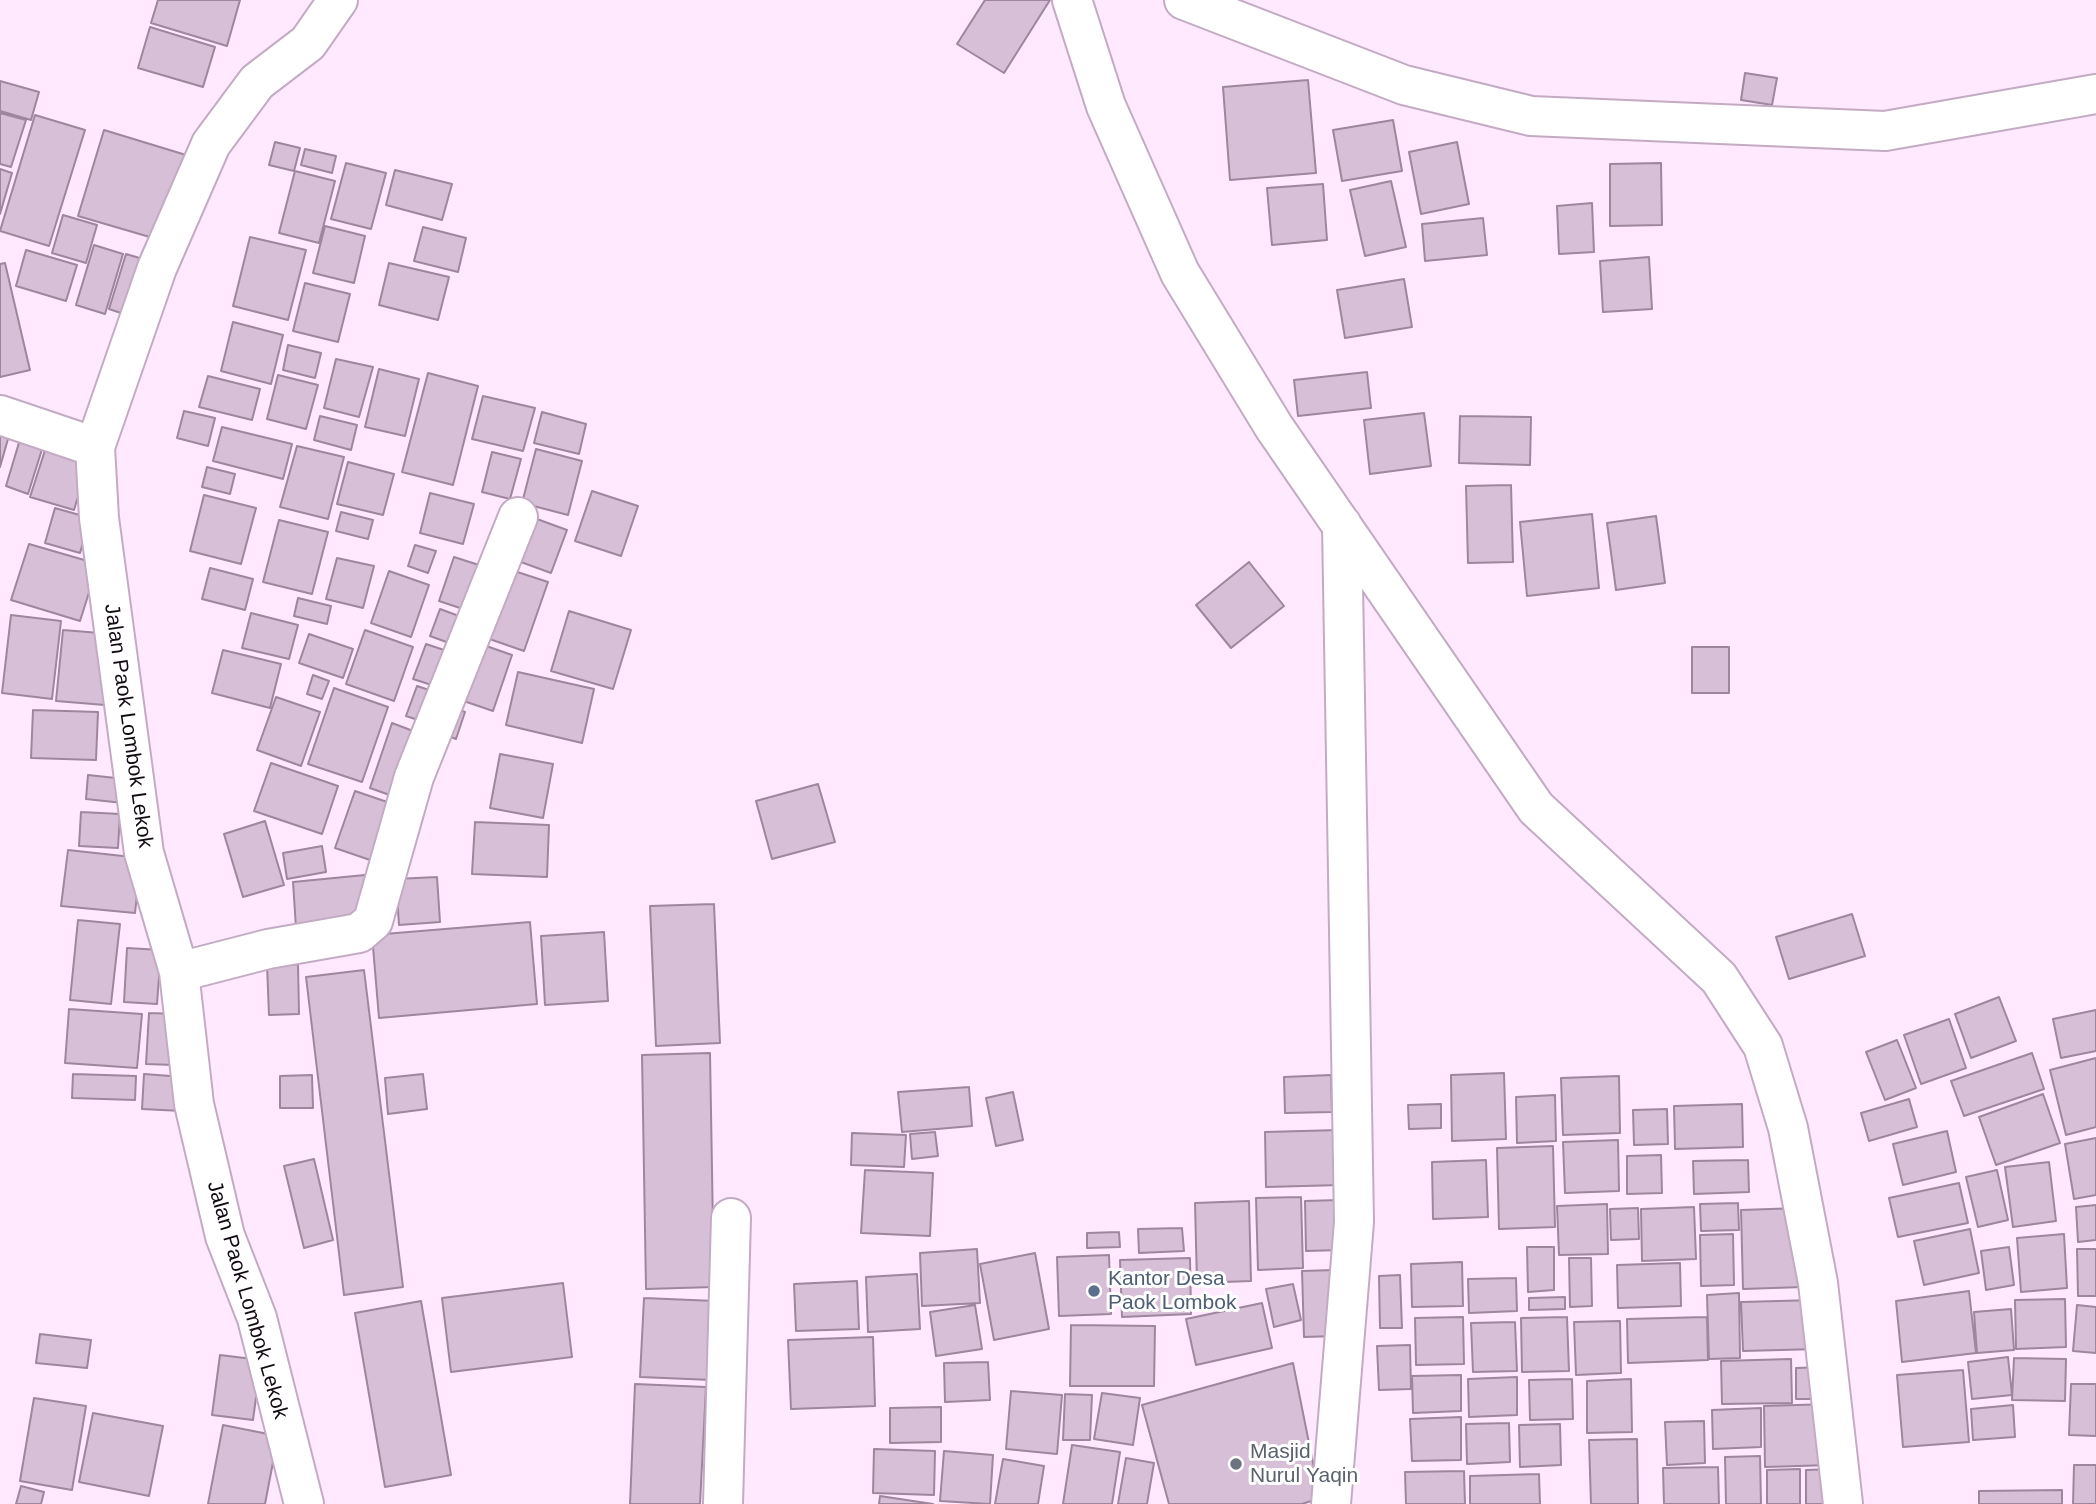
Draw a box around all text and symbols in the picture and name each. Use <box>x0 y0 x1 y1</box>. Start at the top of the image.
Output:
street label: Jalan Paok Lombok Lekok <box>98 602 158 850</box>
street label: Jalan Paok Lombok Lekok <box>201 1178 293 1422</box>
place label: Kantor Desa Paok Lombok <box>1108 1266 1236 1316</box>
marker: Kantor Desa Paok Lombok <box>1086 1283 1102 1299</box>
place label: Masjid Nurul Yaqin <box>1250 1439 1358 1489</box>
marker: Masjid Nurul Yaqin <box>1228 1456 1244 1472</box>

